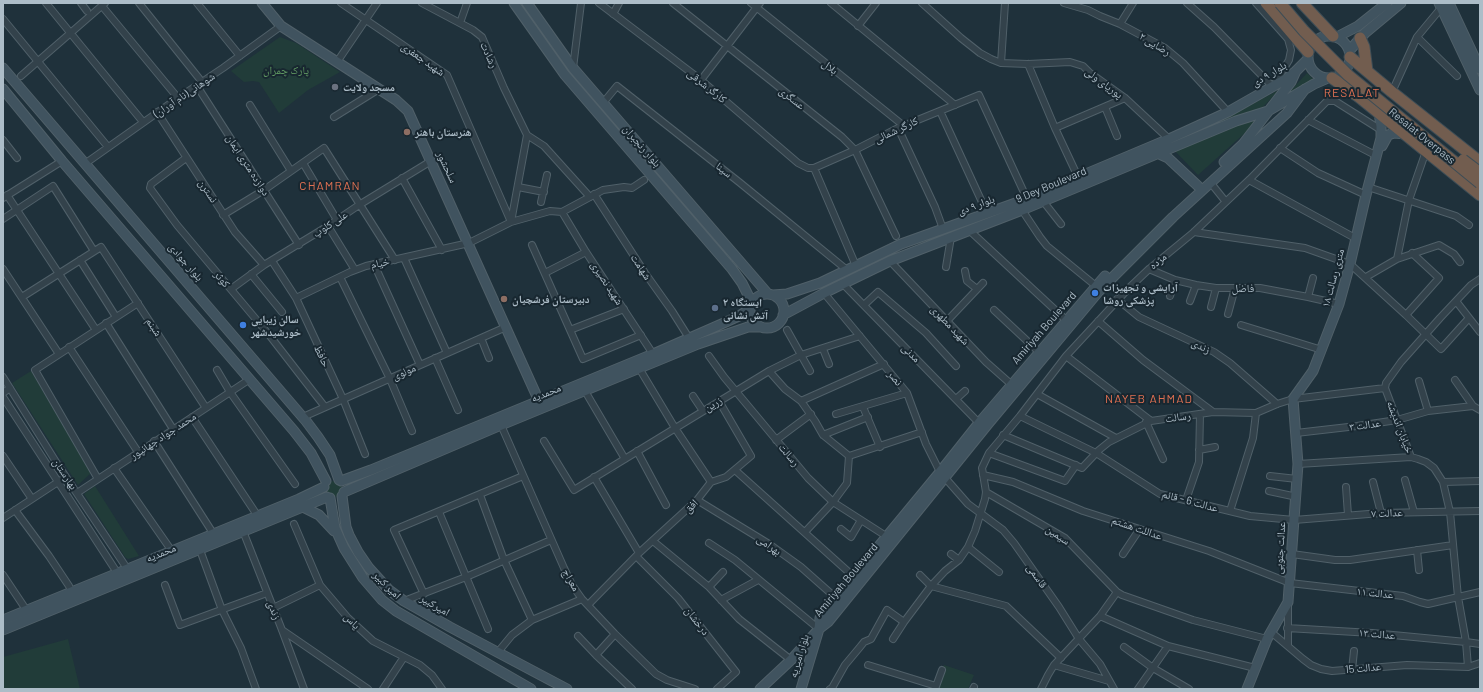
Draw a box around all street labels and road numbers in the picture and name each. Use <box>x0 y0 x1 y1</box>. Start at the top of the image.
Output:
street label: رضایی ۲ <box>1137 30 1173 58</box>
street label: شهید جعفری <box>399 39 447 79</box>
street label: رشادت <box>477 40 501 70</box>
street label: بلال <box>820 57 840 77</box>
street label: بلوار ۹ دی <box>1249 58 1289 90</box>
street label: پوریای ولی <box>1083 65 1125 101</box>
street label: کارگر شرقی <box>685 66 729 106</box>
street label: شوهانی(نام آوران) <box>151 70 217 120</box>
street label: عسگری <box>776 84 808 112</box>
street label: Resalat Overpass <box>1386 105 1458 167</box>
street label: کارگر شمالی <box>872 114 920 146</box>
street label: بلوار رنجبران <box>620 122 664 170</box>
street label: دوازده متری ایمان <box>223 132 273 198</box>
street label: سلحشور <box>434 149 460 185</box>
street label: سینا <box>713 160 735 180</box>
street label: 9 Dey Boulevard <box>1014 164 1088 206</box>
street label: نسترن <box>196 177 220 205</box>
street label: بلوار ۹ دی <box>956 192 996 218</box>
street label: علی کلوپ <box>310 208 350 240</box>
street label: بلوار جوادی <box>166 240 206 284</box>
street label: ۱۸ متری رسالت <box>1319 247 1347 309</box>
street label: مژده <box>1147 250 1169 272</box>
street label: شهامت <box>628 252 654 282</box>
street label: خیام <box>369 255 391 271</box>
street label: شهید نصیری <box>588 259 626 307</box>
street label: کوثر <box>211 268 233 290</box>
street label: فاضل <box>1232 281 1254 295</box>
street label: Amiriyah Boulevard <box>1009 289 1079 367</box>
street label: شهید مطهری <box>928 302 972 348</box>
street label: شبنم <box>143 315 165 339</box>
street label: زندی <box>1189 336 1213 356</box>
street label: مدنی <box>899 341 923 365</box>
street label: حافظ <box>311 343 333 369</box>
street label: مولوی <box>390 361 418 383</box>
street label: نصر <box>885 368 905 388</box>
street label: محمدیه <box>529 381 563 405</box>
street label: زرین <box>702 394 724 414</box>
street label: خیابان اندیشه <box>1384 399 1416 455</box>
street label: رسالت <box>1164 409 1192 425</box>
street label: محمد جواد جهانپور <box>127 410 199 462</box>
street label: عدالت ۳ <box>1348 416 1382 434</box>
street label: رسالت <box>776 441 802 469</box>
street label: بهارستان <box>50 456 80 492</box>
street label: عدالت 6 - قائم <box>1161 487 1219 515</box>
street label: افق <box>681 496 701 516</box>
street label: عدالت ۷ <box>1371 506 1403 520</box>
street label: عداللت هشتم <box>1110 513 1164 543</box>
street label: عدالت جنوبی <box>1272 521 1288 575</box>
street label: سیمین <box>1043 522 1073 548</box>
street label: بهرامی <box>754 532 784 558</box>
street label: محمدیه <box>144 541 178 565</box>
street label: Amiriyah Boulevard <box>811 541 881 619</box>
street label: قاسمی <box>1024 561 1050 591</box>
street label: معراج <box>559 566 583 594</box>
street label: امیر کبیر <box>370 568 404 602</box>
street label: عدالت ۱۱ <box>1356 585 1394 601</box>
street label: امیرکبیر <box>418 591 452 619</box>
street label: زندی <box>264 599 284 621</box>
street label: درخشان <box>682 604 712 638</box>
street label: یاس <box>341 610 363 632</box>
street label: عدالت ۱۳ <box>1358 626 1396 642</box>
street label: بلوار امیریه <box>786 633 812 679</box>
street label: عدالت 15 <box>1344 660 1382 676</box>

